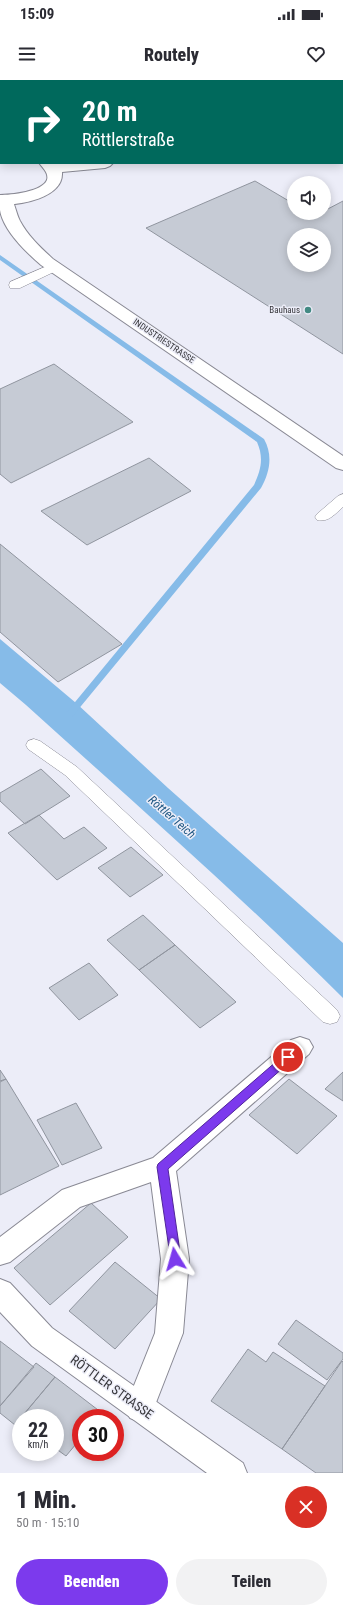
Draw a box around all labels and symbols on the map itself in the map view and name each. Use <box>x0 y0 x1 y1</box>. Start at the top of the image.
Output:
place label: Bauhaus <box>269 305 300 315</box>
marker: Bauhaus <box>303 305 313 315</box>
street label: INDUSTRIESTRASSE <box>131 317 197 366</box>
water label: Röttler Teich <box>146 793 199 841</box>
pin <box>271 1040 305 1074</box>
position arrow <box>154 1238 196 1280</box>
street label: RÖTTLER STRASSE <box>68 1352 156 1422</box>
speed limit sign: 30 <box>72 1409 124 1461</box>

